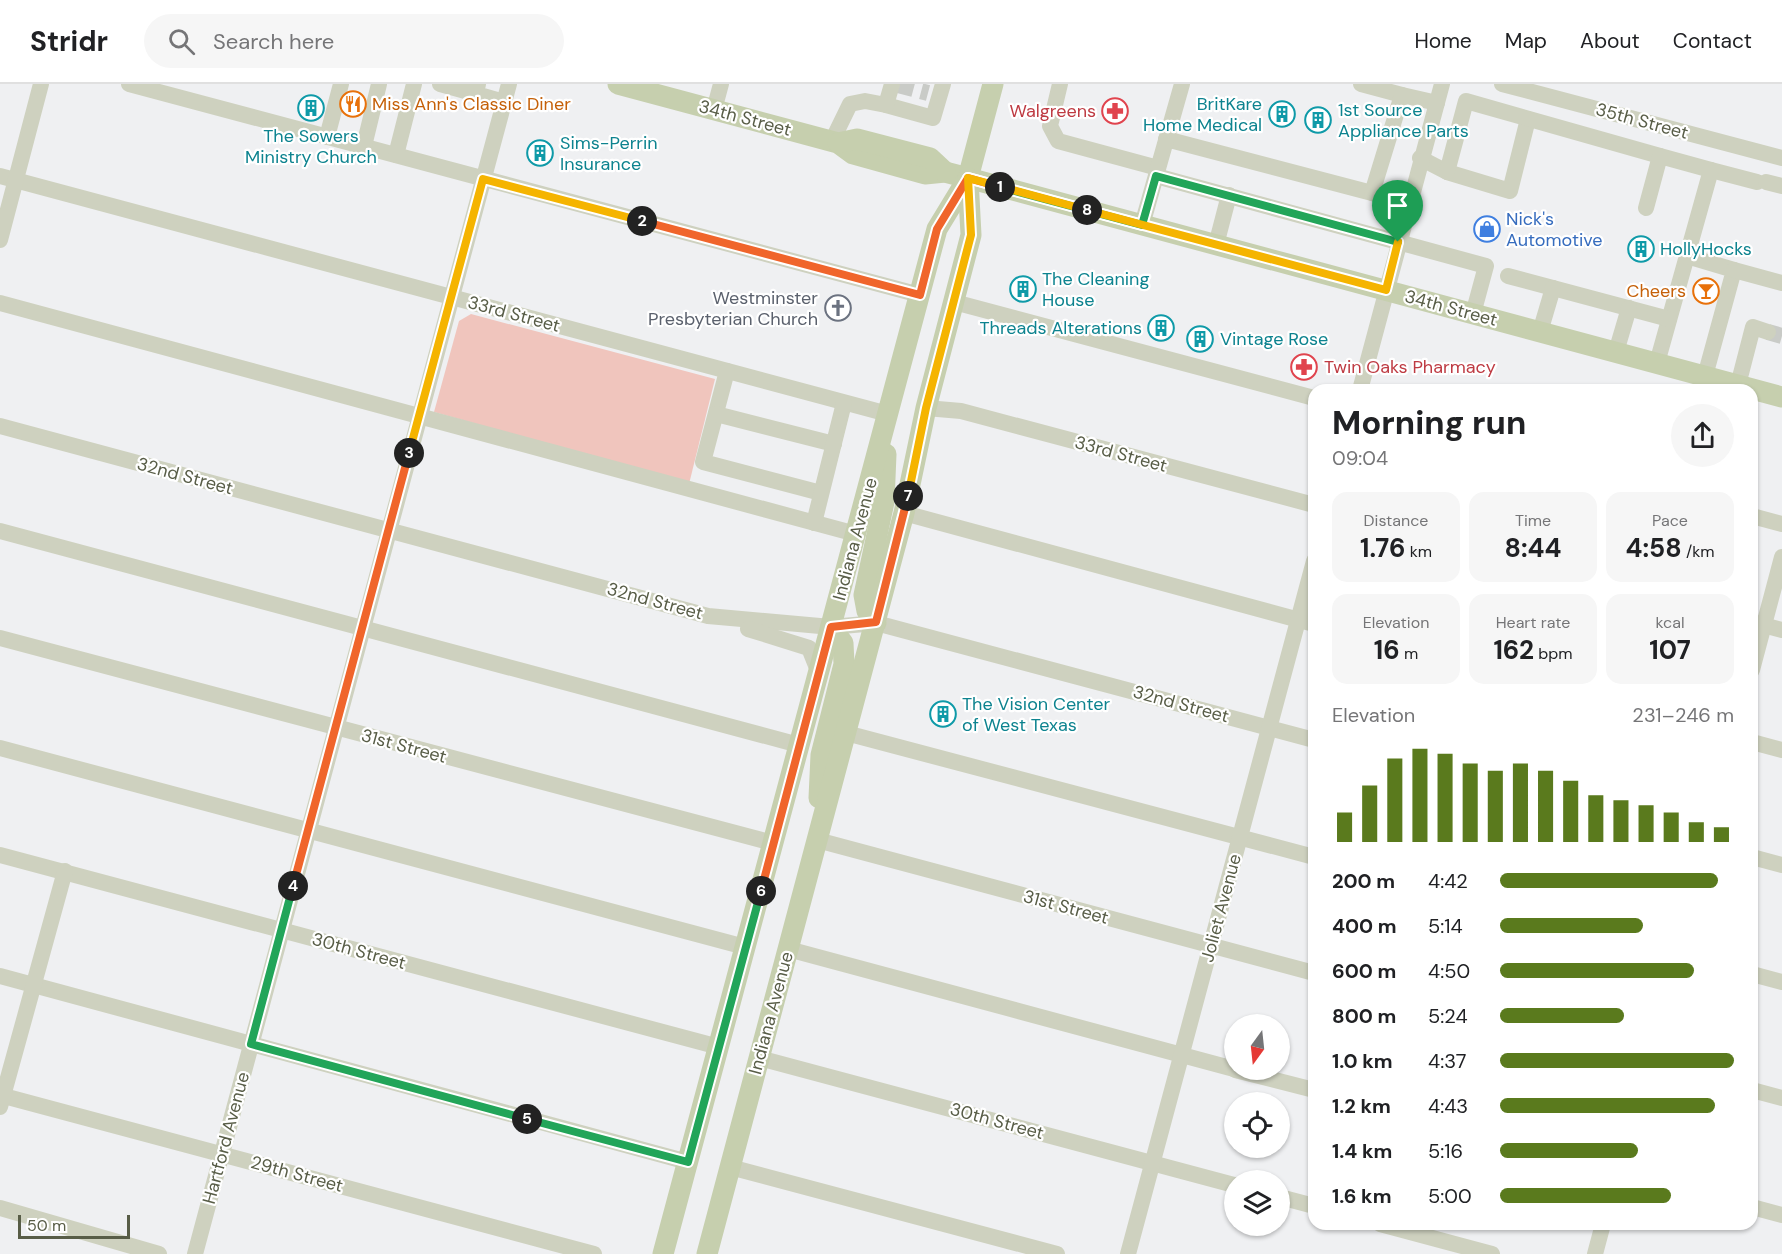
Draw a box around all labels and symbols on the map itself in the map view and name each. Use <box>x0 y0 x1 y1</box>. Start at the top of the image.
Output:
restaurant icon: Miss Ann's Classic Diner <box>338 89 368 119</box>
place label: Miss Ann's Classic Diner <box>372 92 571 116</box>
place label: BritKare Home Medical <box>1143 92 1262 137</box>
building icon: The Sowers Ministry Church <box>296 93 326 123</box>
street label: 34th Street <box>696 94 794 142</box>
pharmacy icon: Walgreens <box>1100 96 1130 126</box>
street label: 35th Street <box>1593 97 1691 145</box>
place label: 1st Source Appliance Parts <box>1338 98 1469 143</box>
place label: Walgreens <box>1009 99 1096 123</box>
building icon: BritKare Home Medical <box>1267 99 1297 129</box>
building icon: 1st Source Appliance Parts <box>1303 105 1333 135</box>
place label: The Sowers Ministry Church <box>245 124 377 169</box>
place label: Sims-Perrin Insurance <box>560 131 658 176</box>
building icon: Sims-Perrin Insurance <box>525 138 555 168</box>
pin: 1 <box>985 172 1015 202</box>
pin <box>1372 180 1423 242</box>
pin: 8 <box>1072 195 1102 225</box>
pin: 2 <box>627 206 657 236</box>
place label: Nick's Automotive <box>1506 207 1603 252</box>
shop icon: Nick's Automotive <box>1472 214 1502 244</box>
building icon: HollyHocks <box>1626 234 1656 264</box>
place label: HollyHocks <box>1660 237 1752 261</box>
place label: The Cleaning House <box>1042 267 1149 312</box>
building icon: The Cleaning House <box>1008 274 1038 304</box>
bar icon: Cheers <box>1691 276 1721 306</box>
place label: Cheers <box>1627 279 1686 303</box>
street label: 34th Street <box>1402 284 1500 332</box>
place label: Westminster Presbyterian Church <box>648 286 818 331</box>
street label: 33rd Street <box>465 290 563 338</box>
church icon: Westminster Presbyterian Church <box>823 293 853 323</box>
building icon: Threads Alterations <box>1146 313 1176 343</box>
place label: Threads Alterations <box>979 316 1142 340</box>
building icon: Vintage Rose <box>1185 324 1215 354</box>
place label: Vintage Rose <box>1220 327 1328 351</box>
pharmacy icon: Twin Oaks Pharmacy <box>1289 352 1319 382</box>
place label: Twin Oaks Pharmacy <box>1324 355 1496 379</box>
street label: 33rd Street <box>1072 430 1170 478</box>
pin: 3 <box>394 438 424 468</box>
street label: 32nd Street <box>134 452 236 500</box>
street label: Indiana Avenue <box>827 475 883 603</box>
pin: 7 <box>893 481 923 511</box>
street label: 32nd Street <box>604 577 706 625</box>
street label: 32nd Street <box>1130 680 1232 728</box>
place label: The Vision Center of West Texas <box>962 692 1110 737</box>
building icon: The Vision Center of West Texas <box>928 699 958 729</box>
street label: 31st Street <box>359 723 449 769</box>
street label: Joliet Avenue <box>1195 851 1247 965</box>
pin: 4 <box>278 871 308 901</box>
pin: 6 <box>746 876 776 906</box>
street label: 31st Street <box>1021 884 1111 930</box>
street label: 30th Street <box>309 927 409 975</box>
street label: Indiana Avenue <box>743 949 799 1077</box>
north arrow <box>1224 1014 1290 1080</box>
street label: Hartford Avenue <box>197 1069 255 1207</box>
street label: 30th Street <box>947 1097 1047 1145</box>
pin: 5 <box>512 1104 542 1134</box>
street label: 29th Street <box>248 1150 346 1198</box>
scale bar <box>18 1212 130 1240</box>

